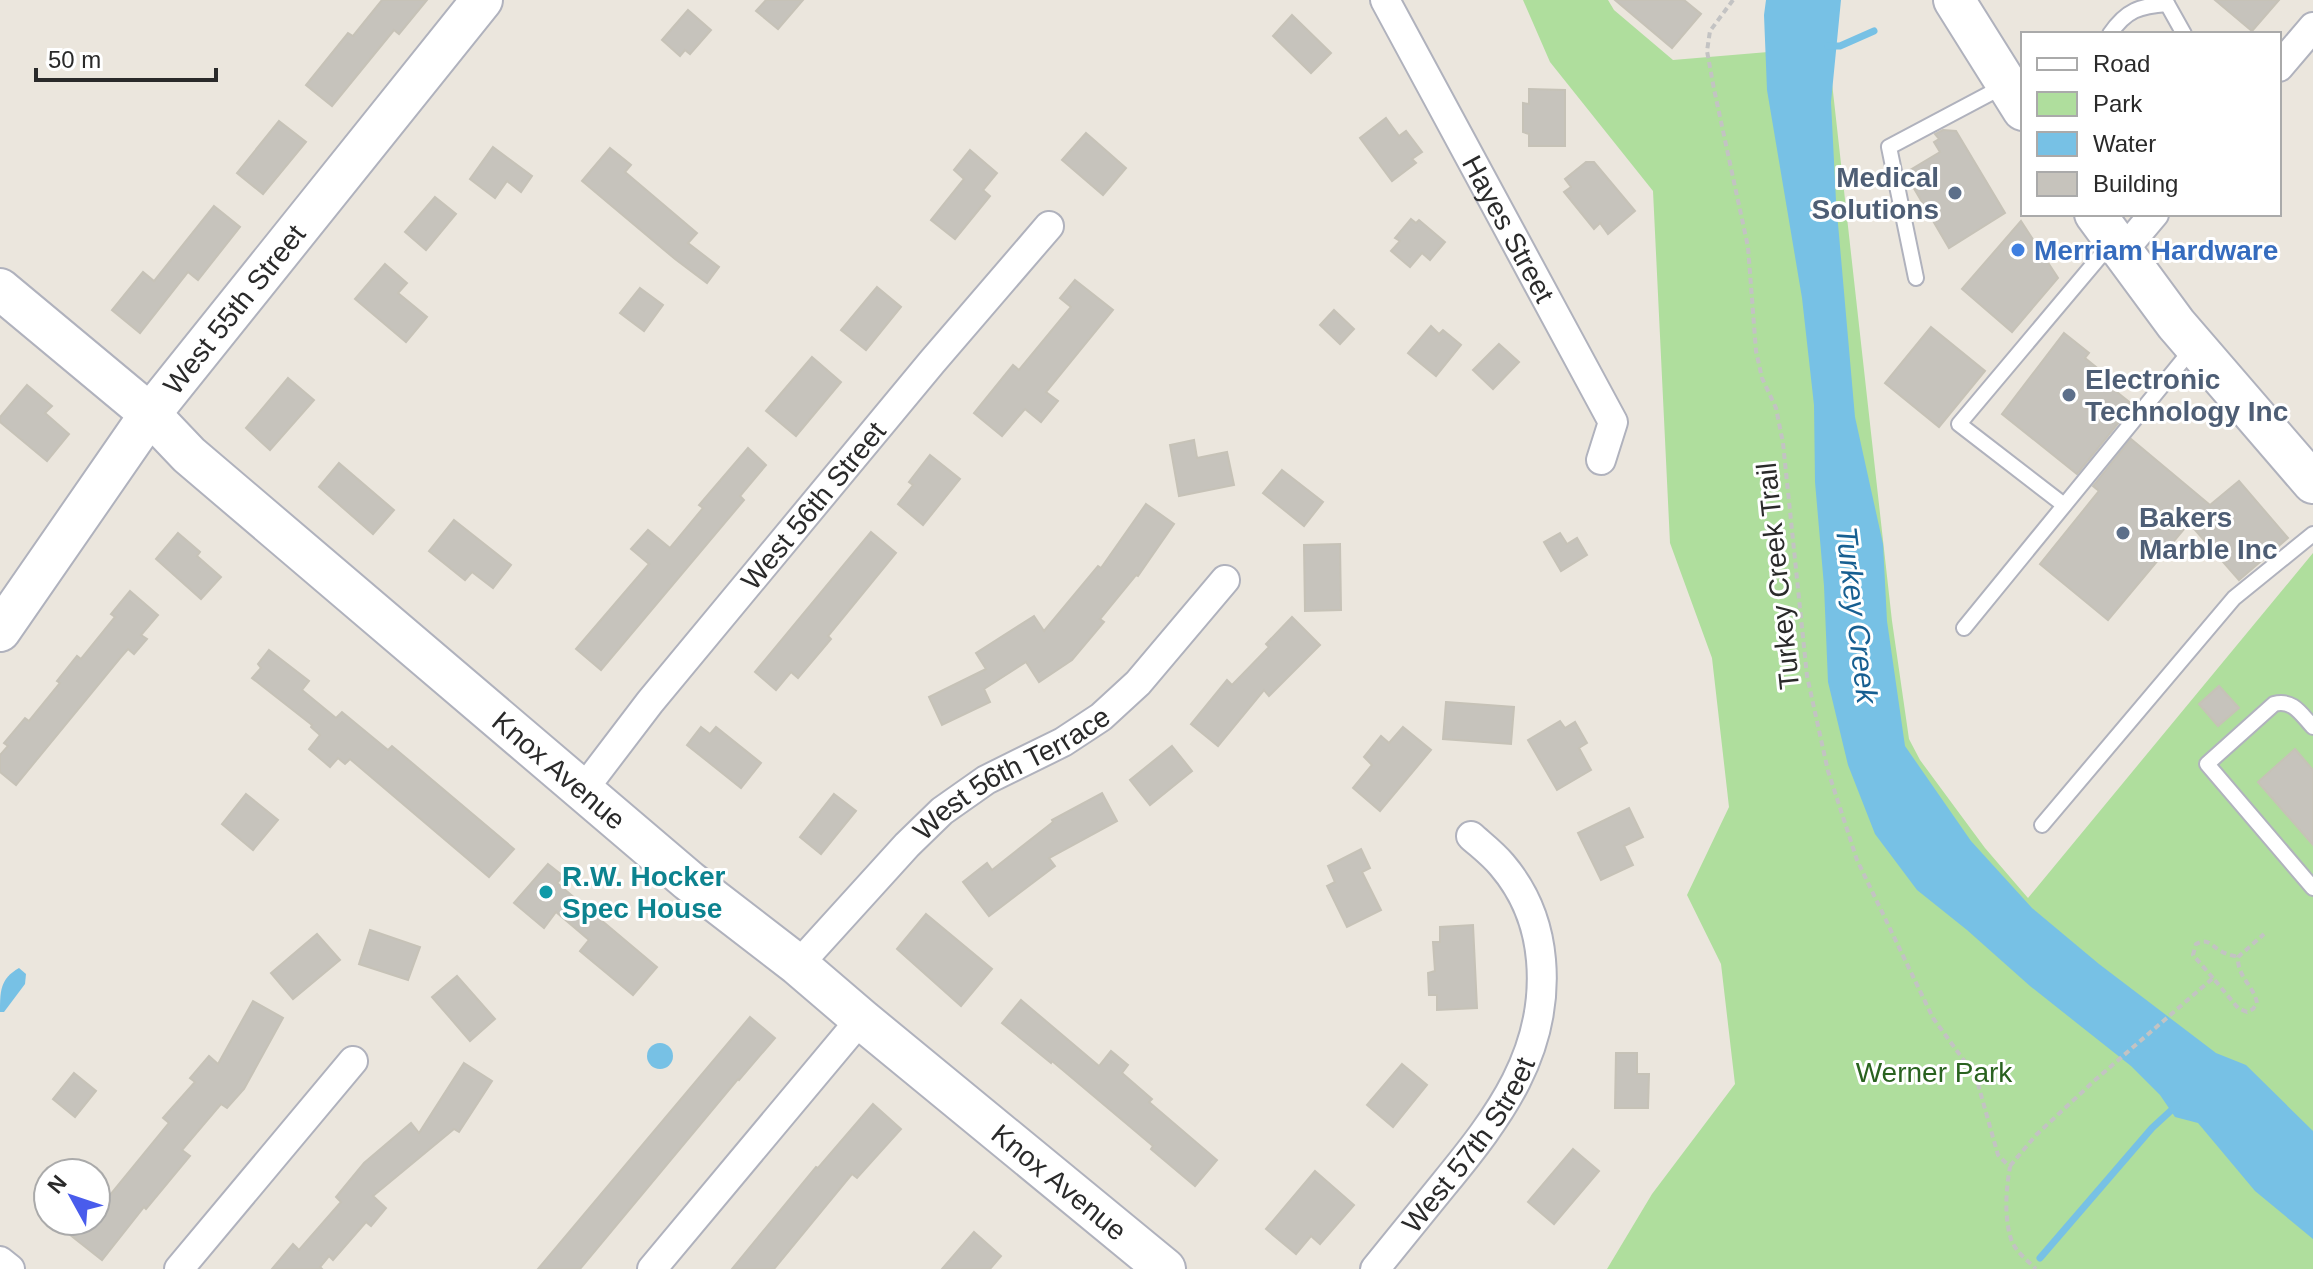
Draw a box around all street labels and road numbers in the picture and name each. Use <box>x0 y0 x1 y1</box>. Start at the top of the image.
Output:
street label: Hayes Street <box>1456 150 1561 308</box>
street label: West 55th Street <box>157 218 311 400</box>
street label: West 56th Street <box>735 415 892 595</box>
street label: Turkey Creek Trail <box>1751 461 1805 691</box>
street label: West 56th Terrace <box>907 700 1115 846</box>
street label: Knox Avenue <box>486 705 632 835</box>
street label: West 57th Street <box>1396 1052 1541 1238</box>
street label: Knox Avenue <box>986 1118 1133 1246</box>

